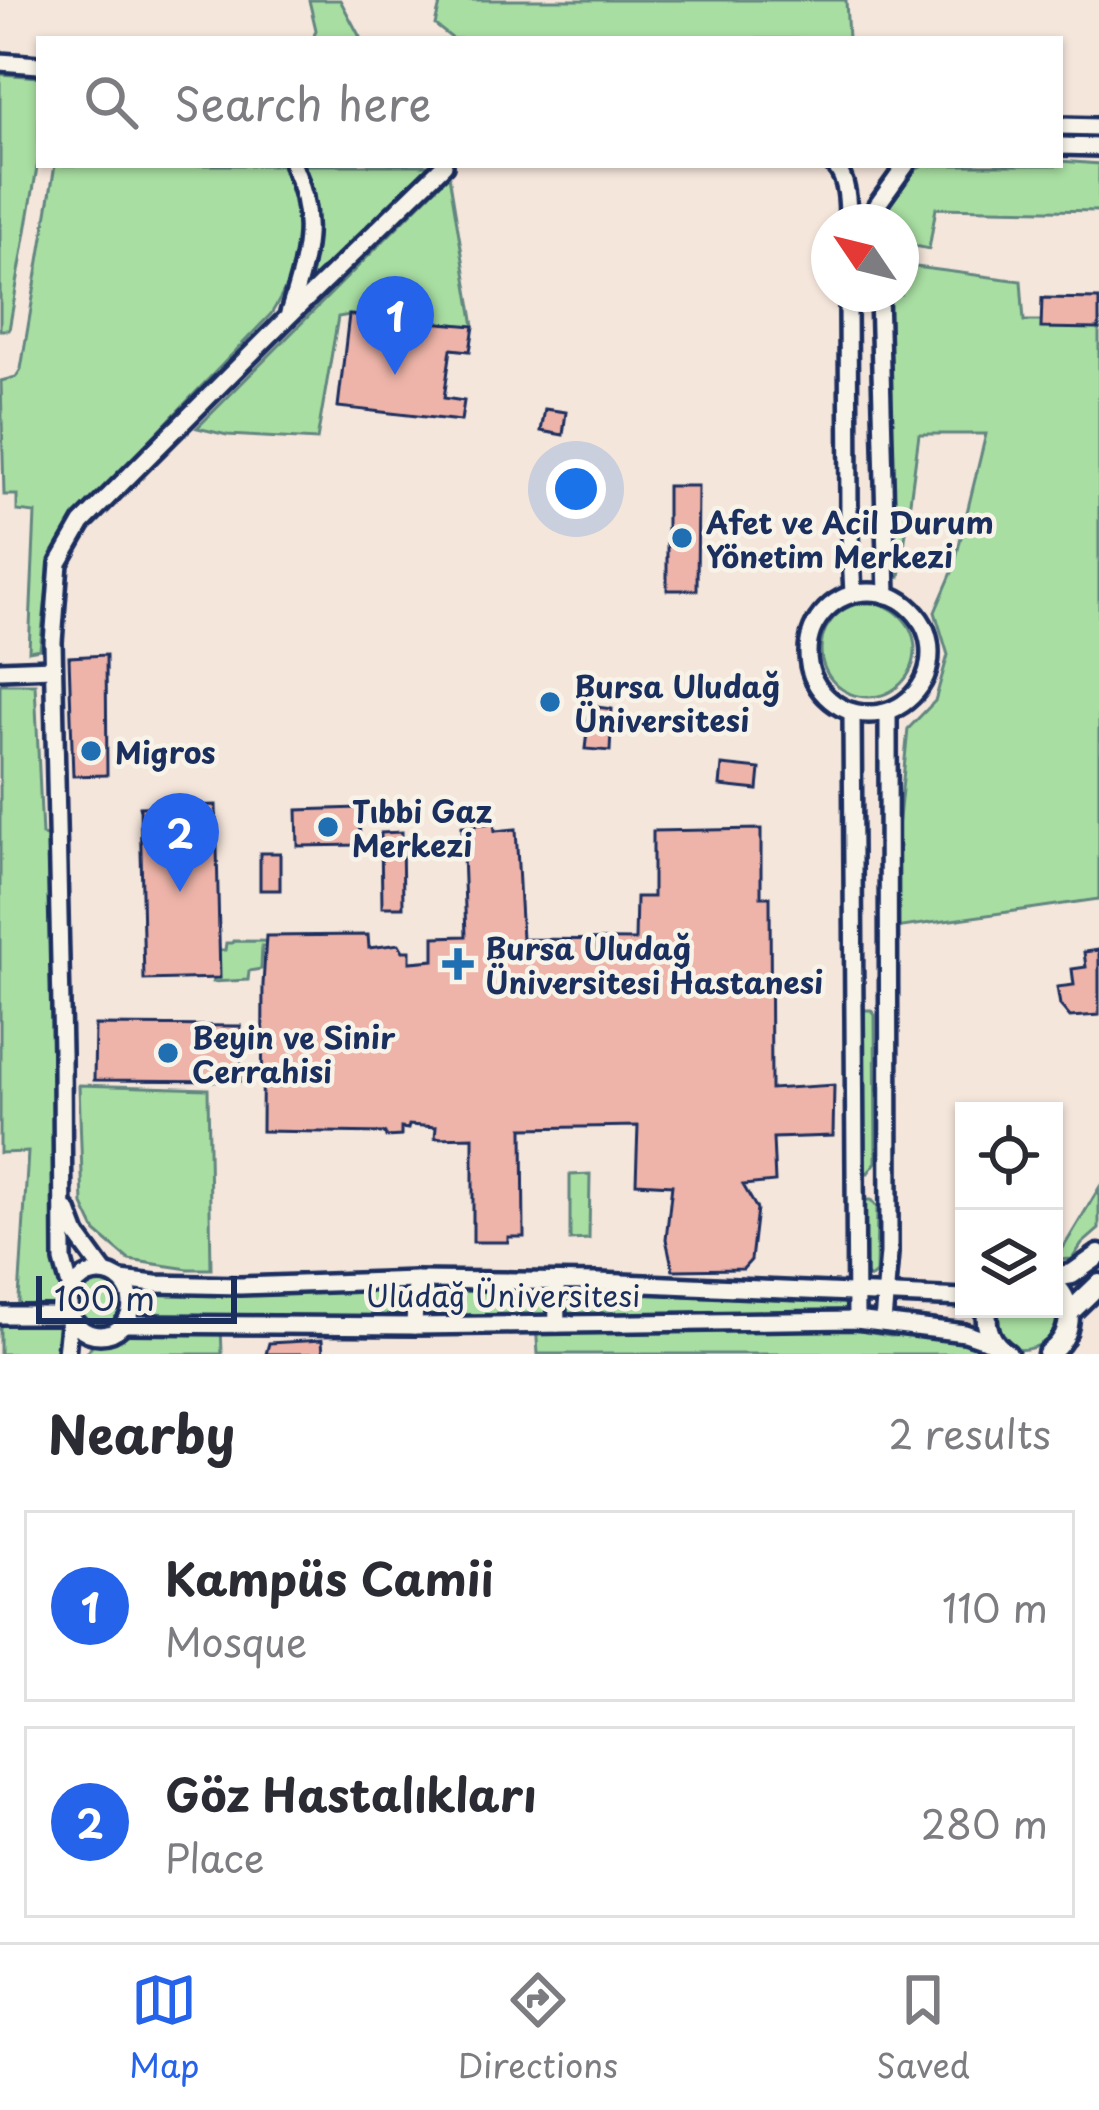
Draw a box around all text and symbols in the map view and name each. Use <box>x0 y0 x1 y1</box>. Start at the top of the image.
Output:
search box <box>36 36 1063 168</box>
text: Search here <box>174 68 431 136</box>
icon: search <box>78 69 144 135</box>
north arrow <box>811 204 919 312</box>
pin: 1 <box>356 276 434 375</box>
your location <box>546 459 606 519</box>
place label: Afet ve Acil Durum Yönetim Merkezi <box>705 499 994 578</box>
marker: Afet ve Acil Durum Yönetim Merkezi <box>669 525 695 551</box>
place label: Bursa Uludağ Üniversitesi <box>574 663 780 742</box>
marker: Bursa Uludağ Üniversitesi <box>537 689 563 715</box>
place label: Migros <box>115 729 216 774</box>
marker: Migros <box>78 738 104 764</box>
place label: Tıbbi Gaz Merkezi <box>352 788 492 867</box>
pin: 2 <box>141 793 219 892</box>
marker: Tıbbi Gaz Merkezi <box>315 814 341 840</box>
place label: Bursa Uludağ Üniversitesi Hastanesi <box>485 925 823 1004</box>
marker: Bursa Uludağ Üniversitesi Hastanesi <box>442 948 474 980</box>
place label: Beyin ve Sinir Cerrahisi <box>192 1014 396 1093</box>
marker: Beyin ve Sinir Cerrahisi <box>155 1040 181 1066</box>
map controls <box>955 1102 1063 1318</box>
button: locate <box>955 1102 1063 1210</box>
button: layers <box>955 1210 1063 1318</box>
scale bar <box>36 1270 237 1323</box>
text: 100 m <box>54 1272 155 1322</box>
street label: Uludağ Üniversitesi <box>366 1272 640 1317</box>
text: Nearby <box>48 1394 235 1471</box>
text: 2 results <box>889 1403 1051 1462</box>
text: Kampüs Camii <box>165 1543 494 1611</box>
text: 1 <box>81 1577 99 1636</box>
text: 110 m <box>942 1577 1048 1636</box>
text: Mosque <box>165 1611 307 1670</box>
text: Göz Hastalıkları <box>165 1759 537 1827</box>
text: 2 <box>76 1793 104 1852</box>
text: 280 m <box>921 1793 1048 1852</box>
text: Place <box>165 1827 265 1886</box>
tab: Map <box>129 1967 200 2089</box>
tab: Directions <box>458 1967 618 2089</box>
tab: Saved <box>876 1967 970 2089</box>

